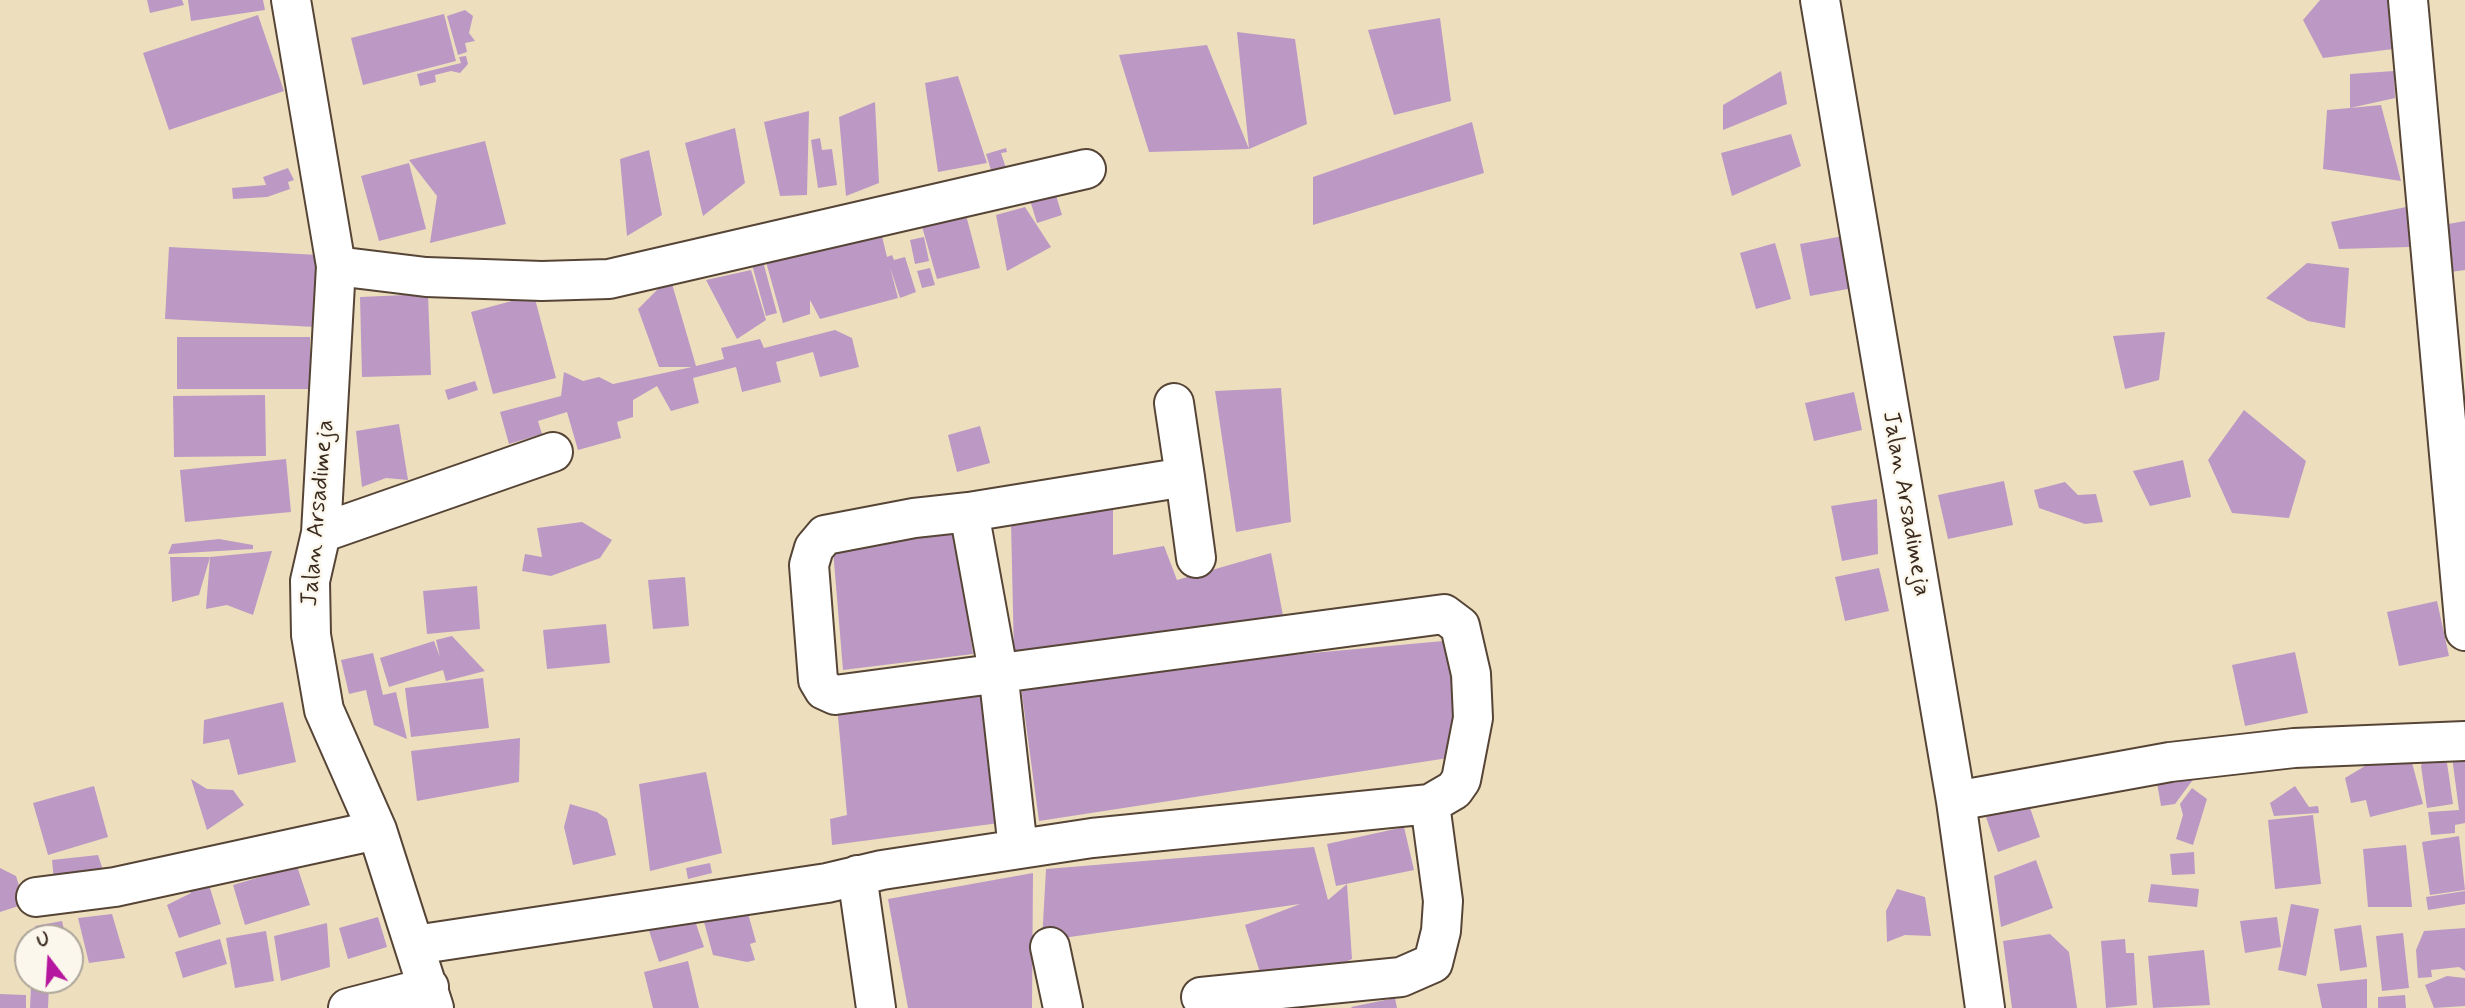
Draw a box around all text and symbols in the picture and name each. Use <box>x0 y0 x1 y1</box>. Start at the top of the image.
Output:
street label: Jalan Arsadimeja <box>1875 409 1935 599</box>
street label: Jalan Arsadimeja <box>296 418 342 608</box>
north arrow <box>14 924 84 994</box>
text: U <box>34 927 53 954</box>

